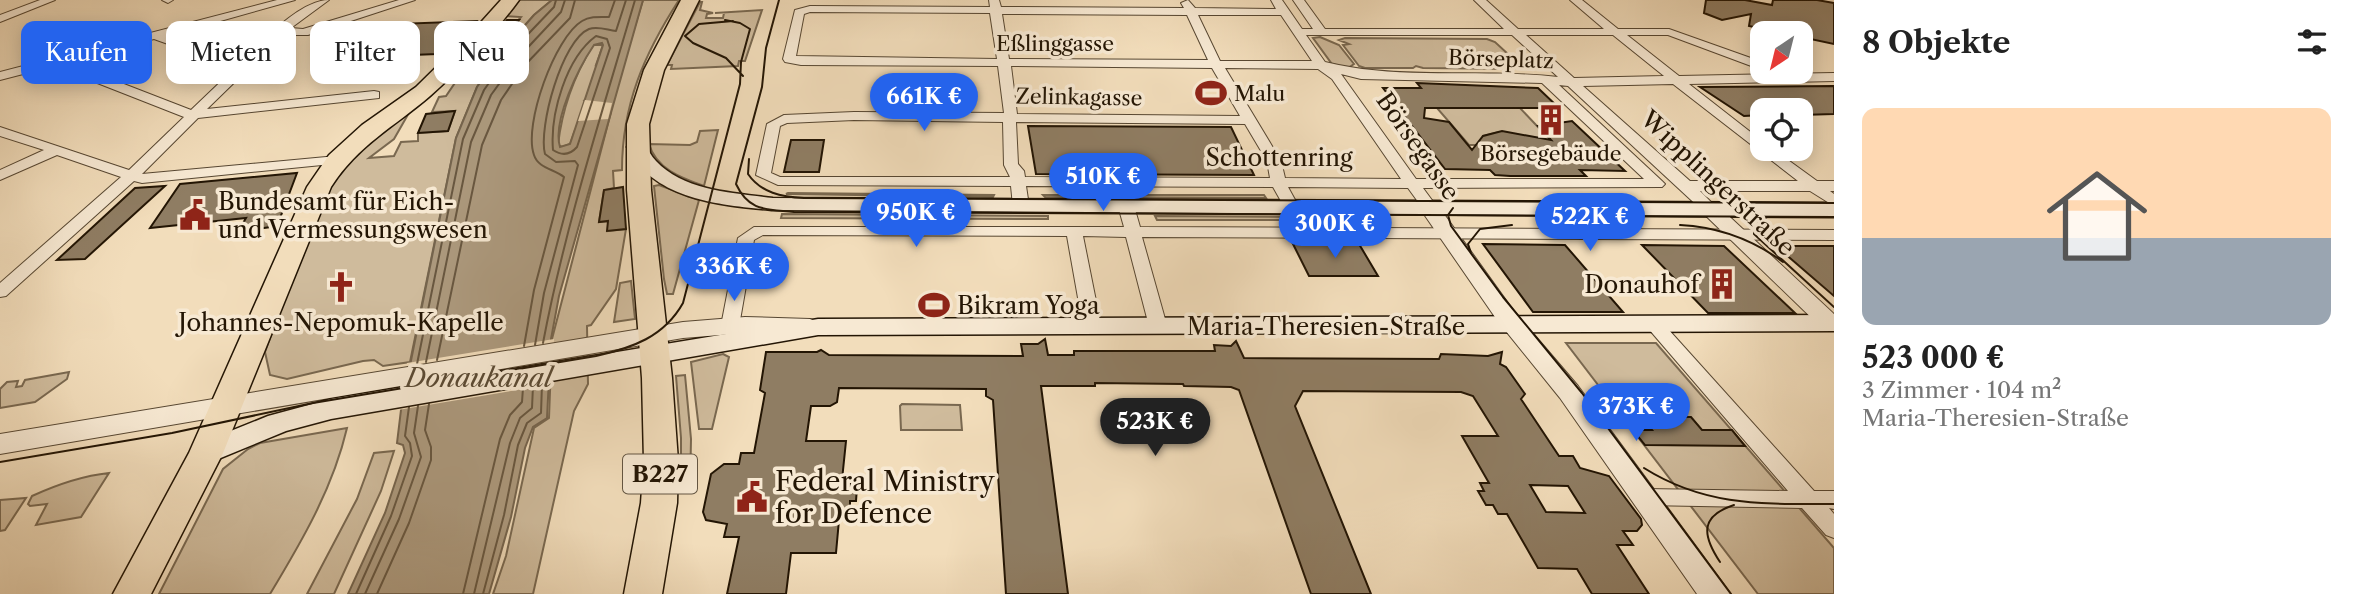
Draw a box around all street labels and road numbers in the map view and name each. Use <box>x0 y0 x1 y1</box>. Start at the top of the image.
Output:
street label: Eßlinggasse <box>996 31 1114 56</box>
street label: Börseplatz <box>1448 45 1554 73</box>
street label: Zelinkagasse <box>1015 83 1143 111</box>
street label: Börsegasse <box>1370 86 1466 206</box>
street label: Wipplingerstraße <box>1634 103 1801 262</box>
street label: Schottenring <box>1205 143 1353 172</box>
street label: Maria-Theresien-Straße <box>1187 312 1465 341</box>
road number: B227 <box>623 454 697 494</box>

